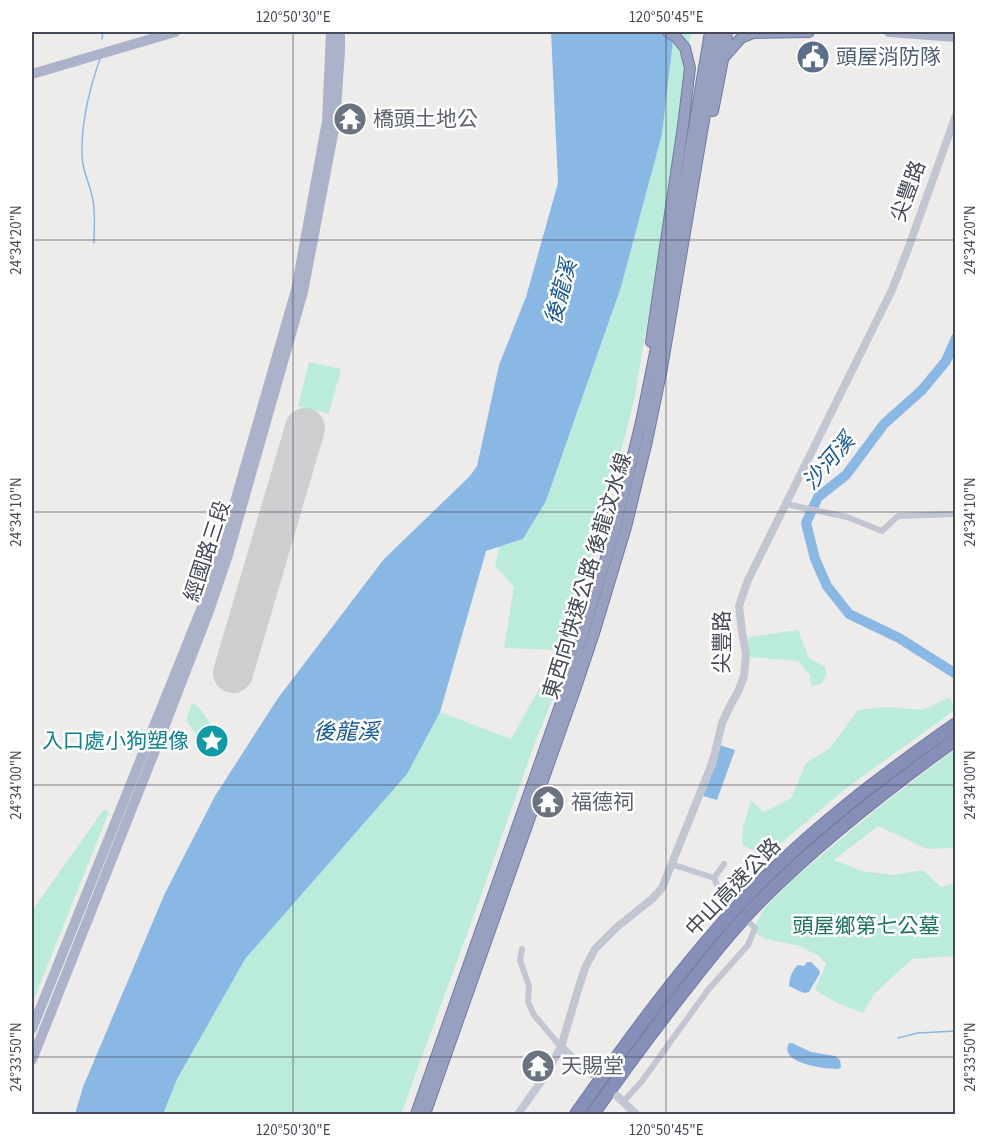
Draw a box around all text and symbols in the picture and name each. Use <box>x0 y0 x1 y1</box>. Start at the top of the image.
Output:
text: 120°50'30"E <box>255 7 331 28</box>
text: 120°50'45"E <box>628 7 704 28</box>
public building icon: 頭屋消防隊 <box>795 39 831 75</box>
place label: 頭屋消防隊 <box>836 42 941 72</box>
temple icon: 橋頭土地公 <box>332 101 368 137</box>
place label: 橋頭土地公 <box>373 104 478 134</box>
street label: 尖豐路 <box>883 156 933 226</box>
text: 24°34'20"N <box>6 205 27 275</box>
text: 24°34'20"N <box>960 205 981 275</box>
water label: 後龍溪 <box>537 253 586 328</box>
water label: 沙河溪 <box>795 424 864 497</box>
street label: 東西向快速公路 後龍汶水線 <box>535 449 639 703</box>
text: 24°34'10"N <box>6 477 27 547</box>
text: 24°34'10"N <box>960 477 981 547</box>
street label: 經國路三段 <box>177 496 237 606</box>
street label: 尖豐路 <box>707 611 737 674</box>
water label: 後龍溪 <box>313 716 382 748</box>
place icon: 入口處小狗塑像 <box>194 723 230 759</box>
place label: 入口處小狗塑像 <box>42 726 189 756</box>
text: 24°34'00"N <box>6 750 27 820</box>
text: 24°34'00"N <box>960 750 981 820</box>
temple icon: 福德祠 <box>530 784 566 820</box>
place label: 福德祠 <box>571 787 634 817</box>
street label: 中山高速公路 <box>678 831 788 943</box>
park label: 頭屋鄉第七公墓 <box>793 911 940 941</box>
text: 24°33'50"N <box>6 1022 27 1092</box>
text: 24°33'50"N <box>960 1022 981 1092</box>
temple icon: 天賜堂 <box>520 1048 556 1084</box>
place label: 天賜堂 <box>561 1051 624 1081</box>
text: 120°50'30"E <box>255 1120 331 1141</box>
text: 120°50'45"E <box>628 1120 704 1141</box>

